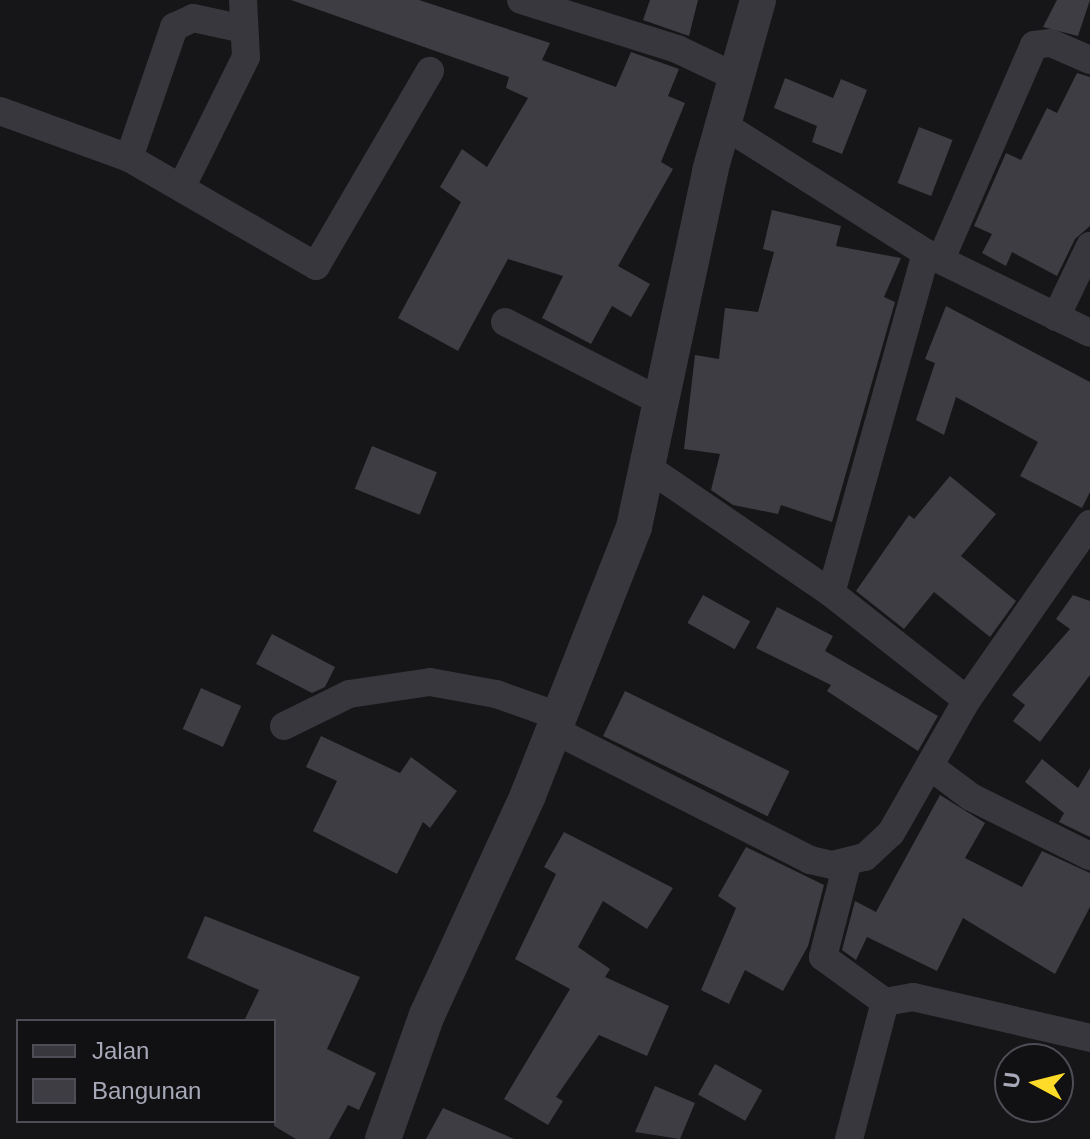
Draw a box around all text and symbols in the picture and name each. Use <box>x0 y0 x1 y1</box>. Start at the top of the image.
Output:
legend <box>16 1019 276 1123</box>
text: Jalan <box>92 1037 149 1064</box>
north arrow <box>994 1043 1074 1123</box>
text: U <box>998 1071 1025 1090</box>
text: Bangunan <box>92 1077 201 1104</box>

